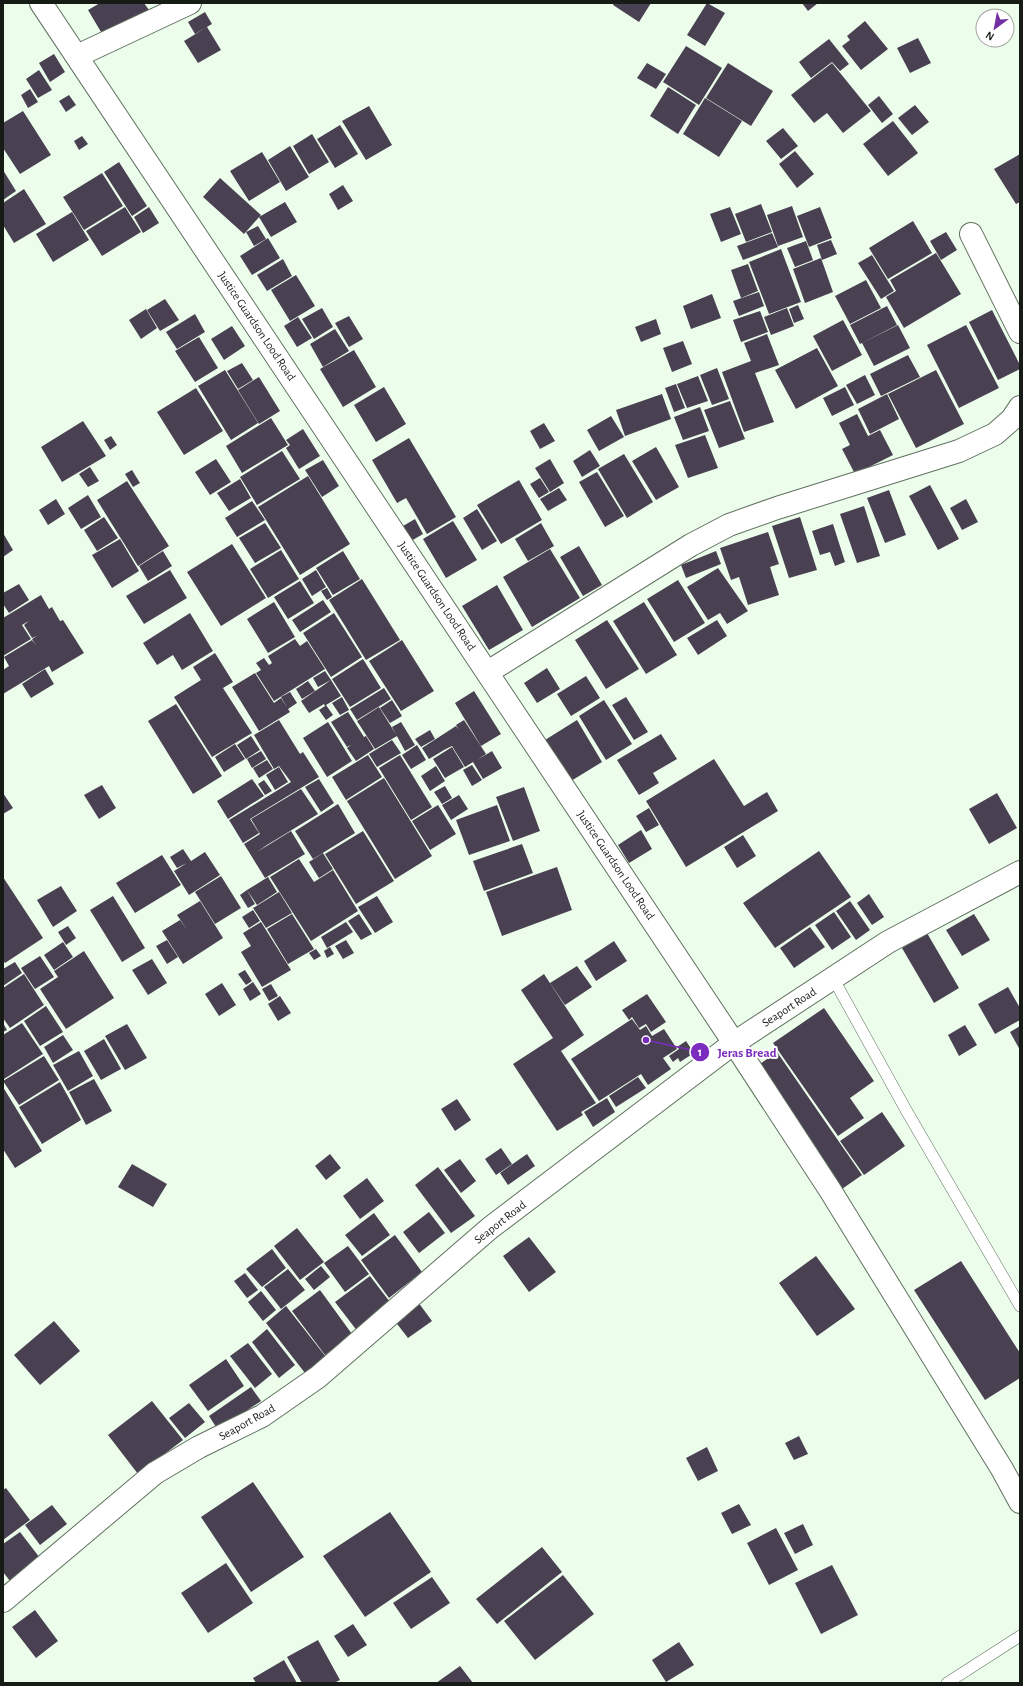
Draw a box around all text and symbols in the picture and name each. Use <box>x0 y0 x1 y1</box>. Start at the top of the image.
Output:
north arrow <box>975 8 1015 48</box>
text: N <box>984 29 996 43</box>
street label: Justice Guardson Lood Road <box>216 269 298 383</box>
street label: Justice Guardson Lood Road <box>396 539 478 653</box>
street label: Justice Guardson Lood Road <box>575 808 657 922</box>
street label: Seaport Road <box>760 985 818 1029</box>
callout: Jeras Bread <box>690 1040 785 1065</box>
text: 1 <box>698 1046 702 1058</box>
text: Jeras Bread <box>717 1047 777 1060</box>
street label: Seaport Road <box>472 1198 528 1246</box>
street label: Seaport Road <box>217 1402 277 1442</box>

